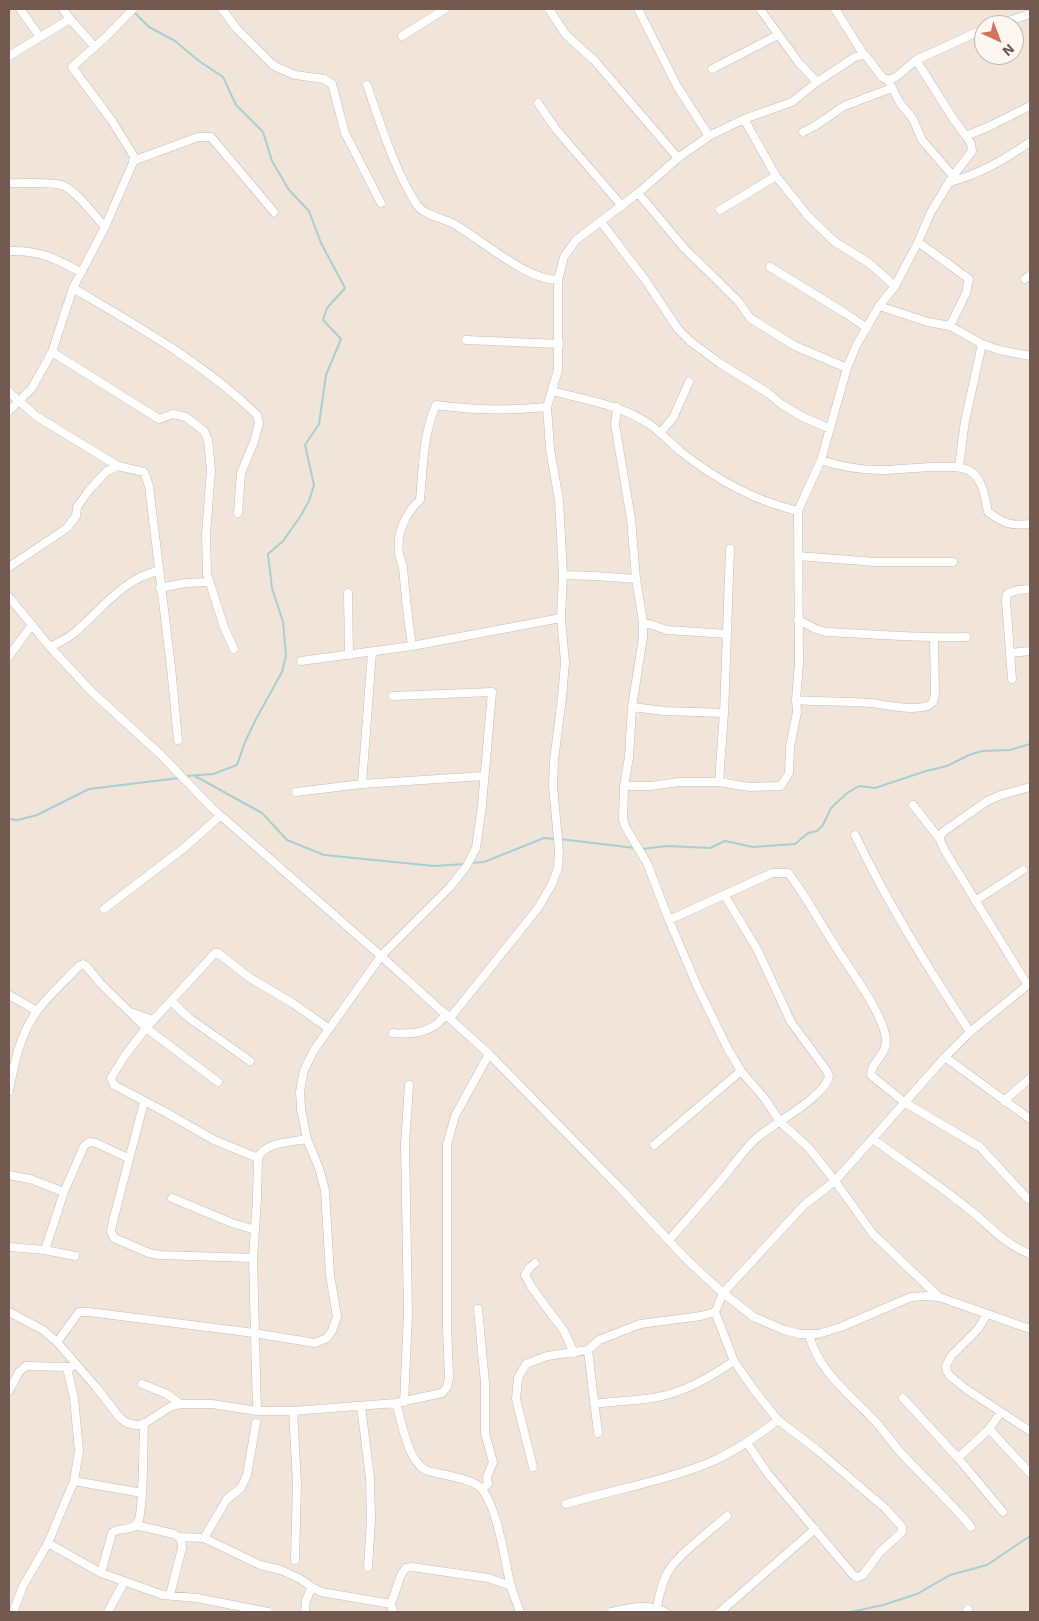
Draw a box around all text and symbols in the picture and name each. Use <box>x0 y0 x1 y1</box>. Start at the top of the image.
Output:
north arrow <box>974 15 1024 65</box>
text: N <box>999 41 1018 60</box>

